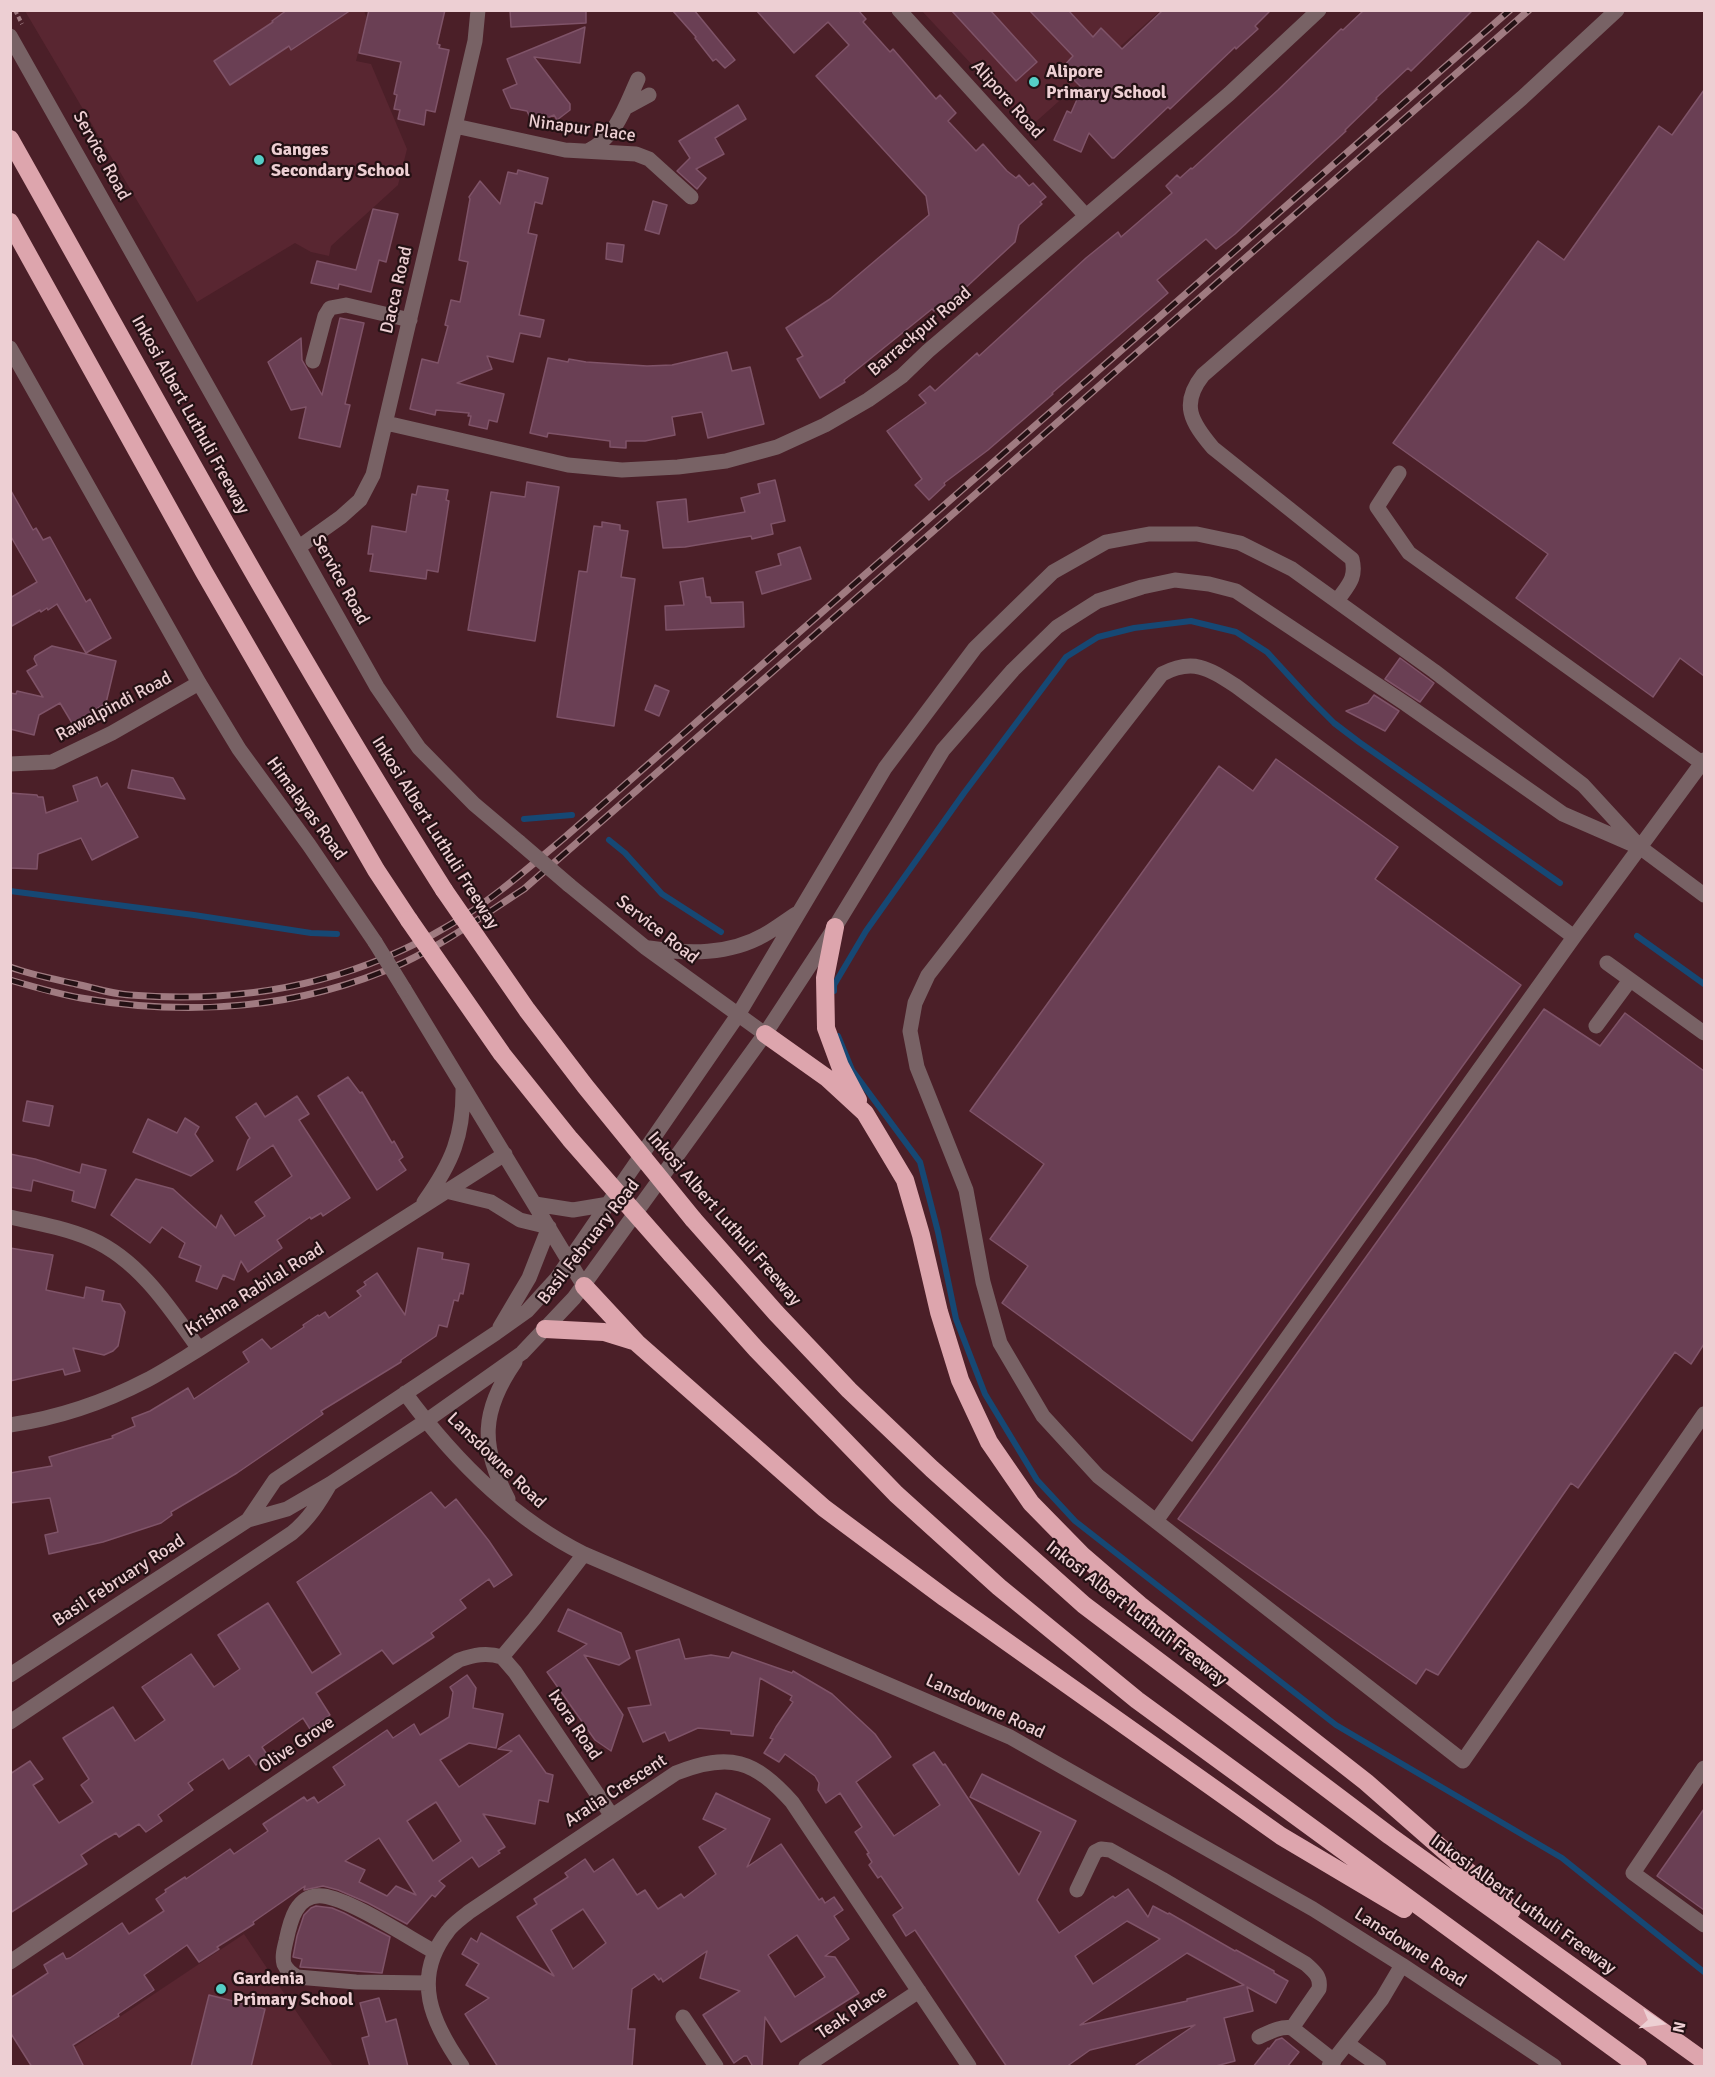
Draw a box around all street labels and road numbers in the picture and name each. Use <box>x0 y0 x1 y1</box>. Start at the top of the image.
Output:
street label: Alipore Road <box>966 57 1048 143</box>
street label: Service Road <box>68 108 134 204</box>
street label: Ninapur Place <box>527 111 637 147</box>
street label: Dacca Road <box>376 244 418 336</box>
street label: Barrackpur Road <box>864 283 976 381</box>
street label: Inkosi Albert Luthuli Freeway <box>126 312 254 518</box>
street label: Service Road <box>307 532 373 628</box>
street label: Rawalpindi Road <box>52 667 176 747</box>
street label: Inkosi Albert Luthuli Freeway <box>367 732 503 934</box>
street label: Himalayas Road <box>261 753 351 865</box>
street label: Service Road <box>611 891 703 969</box>
street label: Inkosi Albert Luthuli Freeway <box>642 1127 806 1311</box>
street label: Basil February Road <box>533 1175 645 1309</box>
street label: Krishna Rabilal Road <box>182 1239 328 1341</box>
street label: Lansdowne Road <box>442 1408 550 1514</box>
street label: Basil February Road <box>49 1530 189 1632</box>
street label: Inkosi Albert Luthuli Freeway <box>1041 1537 1231 1691</box>
street label: Lansdowne Road <box>922 1670 1048 1744</box>
street label: Ixora Road <box>542 1686 606 1764</box>
street label: Olive Grove <box>255 1712 339 1778</box>
street label: Aralia Crescent <box>561 1750 671 1832</box>
street label: Inkosi Albert Luthuli Freeway <box>1426 1831 1620 1979</box>
street label: Lansdowne Road <box>1350 1904 1470 1992</box>
street label: Teak Place <box>813 1982 891 2044</box>

